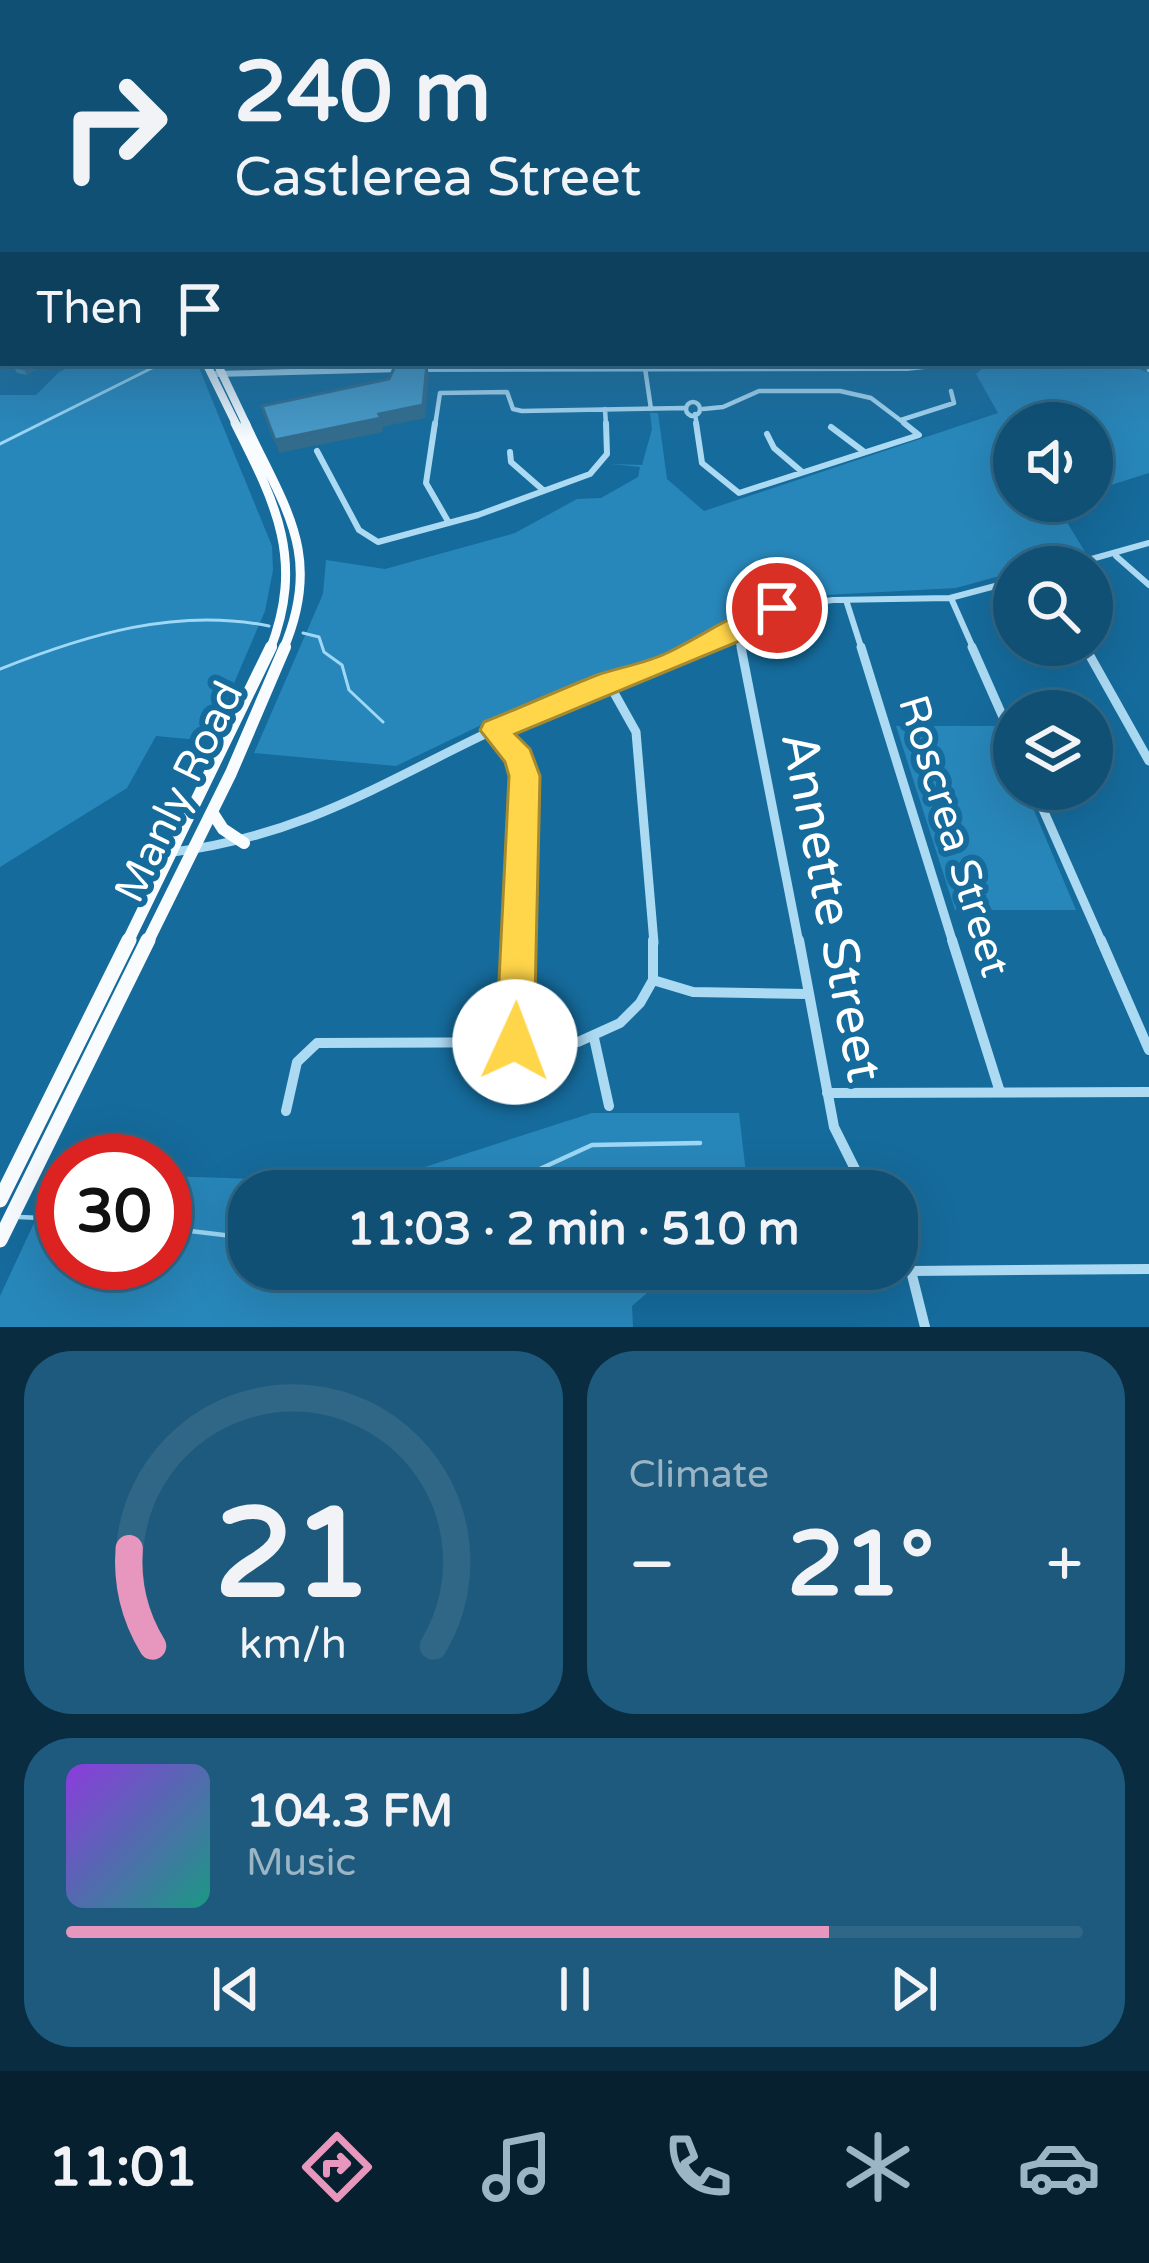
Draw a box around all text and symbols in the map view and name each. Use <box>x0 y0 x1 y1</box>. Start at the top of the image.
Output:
text: 240 m <box>234 43 491 144</box>
icon: right <box>36 48 192 204</box>
text: Castlerea Street <box>234 145 641 210</box>
icon: arrive <box>167 276 233 342</box>
text: Then <box>36 282 143 336</box>
map controls <box>993 402 1113 810</box>
button: sound <box>993 402 1113 522</box>
button: search <box>993 546 1113 666</box>
pin <box>726 557 828 659</box>
icon: arrive <box>744 575 810 641</box>
street label: Manly Road <box>104 673 254 911</box>
street label: Roscrea Street <box>887 689 1021 983</box>
button: layers <box>993 690 1113 810</box>
street label: Annette Street <box>767 727 895 1087</box>
position arrow <box>452 979 578 1105</box>
speed limit sign: 30 <box>36 1134 192 1290</box>
text: 11:03 · 2 min · 510 m <box>347 1203 799 1257</box>
text: Climate <box>629 1451 769 1498</box>
text: 21 <box>215 1480 372 1631</box>
text: 21° <box>787 1511 934 1620</box>
text: − <box>629 1525 676 1605</box>
text: + <box>1046 1525 1083 1605</box>
text: km/h <box>239 1618 347 1669</box>
text: 104.3 FM <box>246 1785 453 1839</box>
text: Music <box>246 1839 356 1886</box>
icon: previous <box>203 1956 269 2022</box>
icon: pause <box>542 1956 608 2022</box>
icon: next <box>881 1956 947 2022</box>
icon: directions <box>295 2125 379 2209</box>
icon: music <box>475 2125 559 2209</box>
icon: phone <box>656 2125 740 2209</box>
icon: climate <box>836 2125 920 2209</box>
icon: car <box>1017 2125 1101 2209</box>
text: 11:01 <box>48 2135 198 2200</box>

